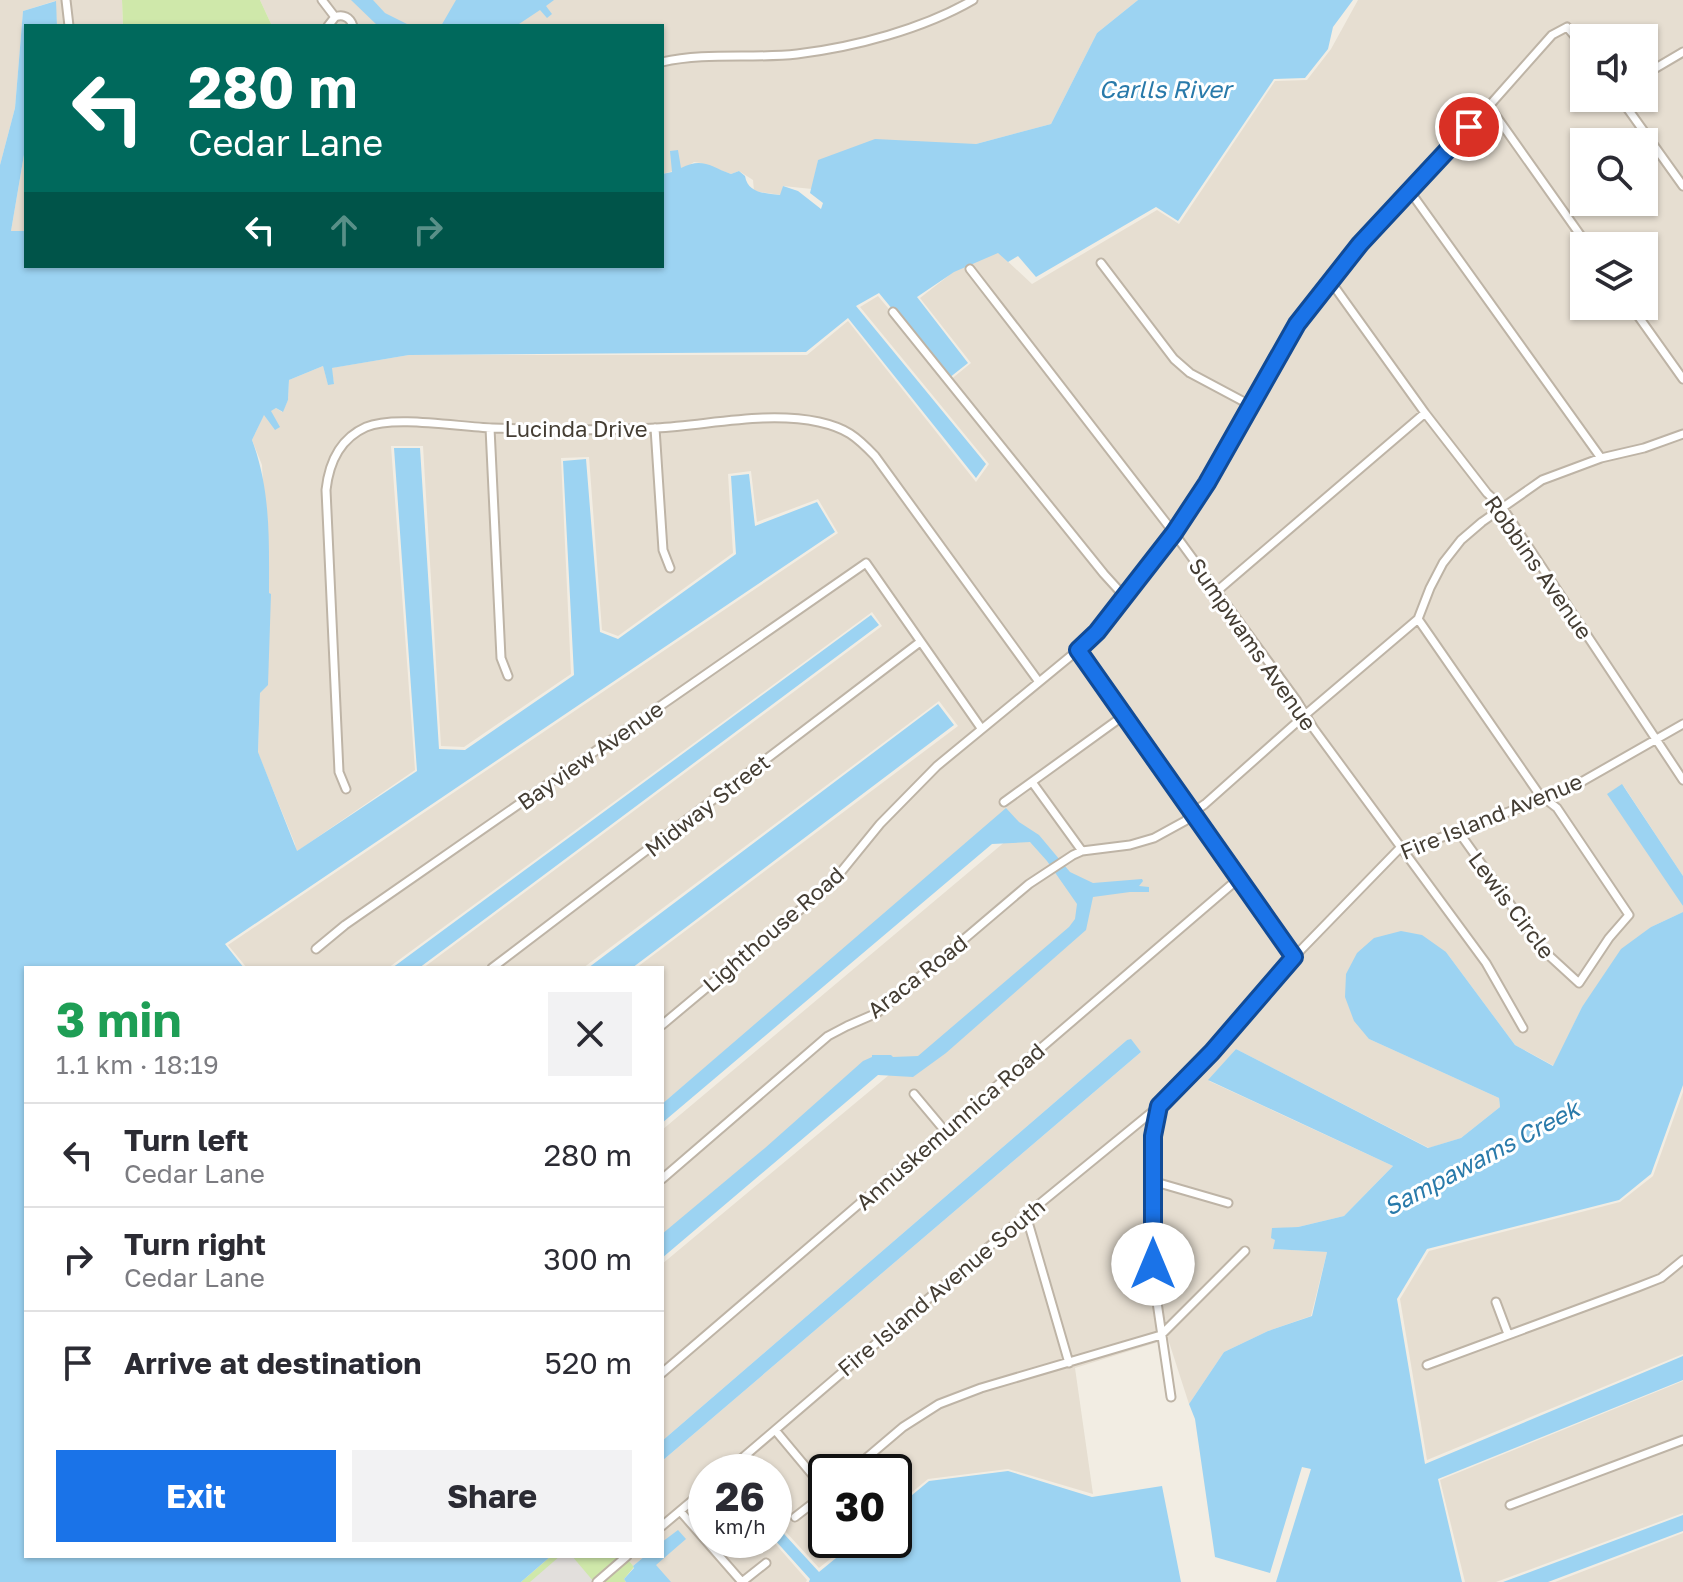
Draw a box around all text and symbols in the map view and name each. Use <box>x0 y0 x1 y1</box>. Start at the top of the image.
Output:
map controls <box>1570 24 1658 320</box>
button: sound <box>1570 24 1658 112</box>
text: 280 m <box>188 53 357 120</box>
icon: left <box>56 56 160 160</box>
water label: Carlls River <box>1099 74 1235 103</box>
pin <box>1435 93 1503 161</box>
icon: arrive <box>1447 105 1491 149</box>
text: Cedar Lane <box>188 121 383 164</box>
button: search <box>1570 128 1658 216</box>
icon: left <box>238 208 282 252</box>
icon: ahead <box>322 208 366 252</box>
icon: right <box>406 208 450 252</box>
button: layers <box>1570 232 1658 320</box>
street label: Lucinda Drive <box>505 415 647 442</box>
street label: Robbins Avenue <box>1479 490 1599 644</box>
street label: Sumpwams Avenue <box>1183 553 1323 735</box>
street label: Bayview Avenue <box>512 695 668 815</box>
street label: Midway Street <box>639 748 775 862</box>
street label: Fire Island Avenue <box>1396 767 1586 865</box>
street label: Lewis Circle <box>1463 846 1561 964</box>
street label: Lighthouse Road <box>697 860 849 998</box>
street label: Araca Road <box>862 929 972 1023</box>
text: 3 min <box>56 990 181 1048</box>
button: close <box>548 992 632 1076</box>
street label: Annuskemunnica Road <box>850 1037 1050 1215</box>
text: 1.1 km · 18:19 <box>56 1049 219 1080</box>
water label: Sampawams Creek <box>1378 1092 1586 1221</box>
text: Turn left <box>124 1122 249 1158</box>
icon: left <box>56 1133 100 1177</box>
text: 280 m <box>544 1137 632 1173</box>
text: Cedar Lane <box>124 1158 265 1189</box>
street label: Fire Island Avenue South <box>832 1192 1050 1382</box>
position arrow <box>1111 1222 1195 1306</box>
text: Turn right <box>124 1226 266 1262</box>
icon: right <box>56 1237 100 1281</box>
text: 300 m <box>543 1241 632 1277</box>
text: Cedar Lane <box>124 1262 265 1293</box>
icon: arrive <box>56 1341 100 1385</box>
text: Arrive at destination <box>124 1345 421 1381</box>
text: 520 m <box>545 1345 632 1381</box>
button: Exit <box>56 1450 336 1542</box>
button: Share <box>352 1450 632 1542</box>
speed limit sign: 30 <box>808 1454 912 1558</box>
text: 26 <box>715 1472 765 1520</box>
text: km/h <box>715 1514 765 1538</box>

